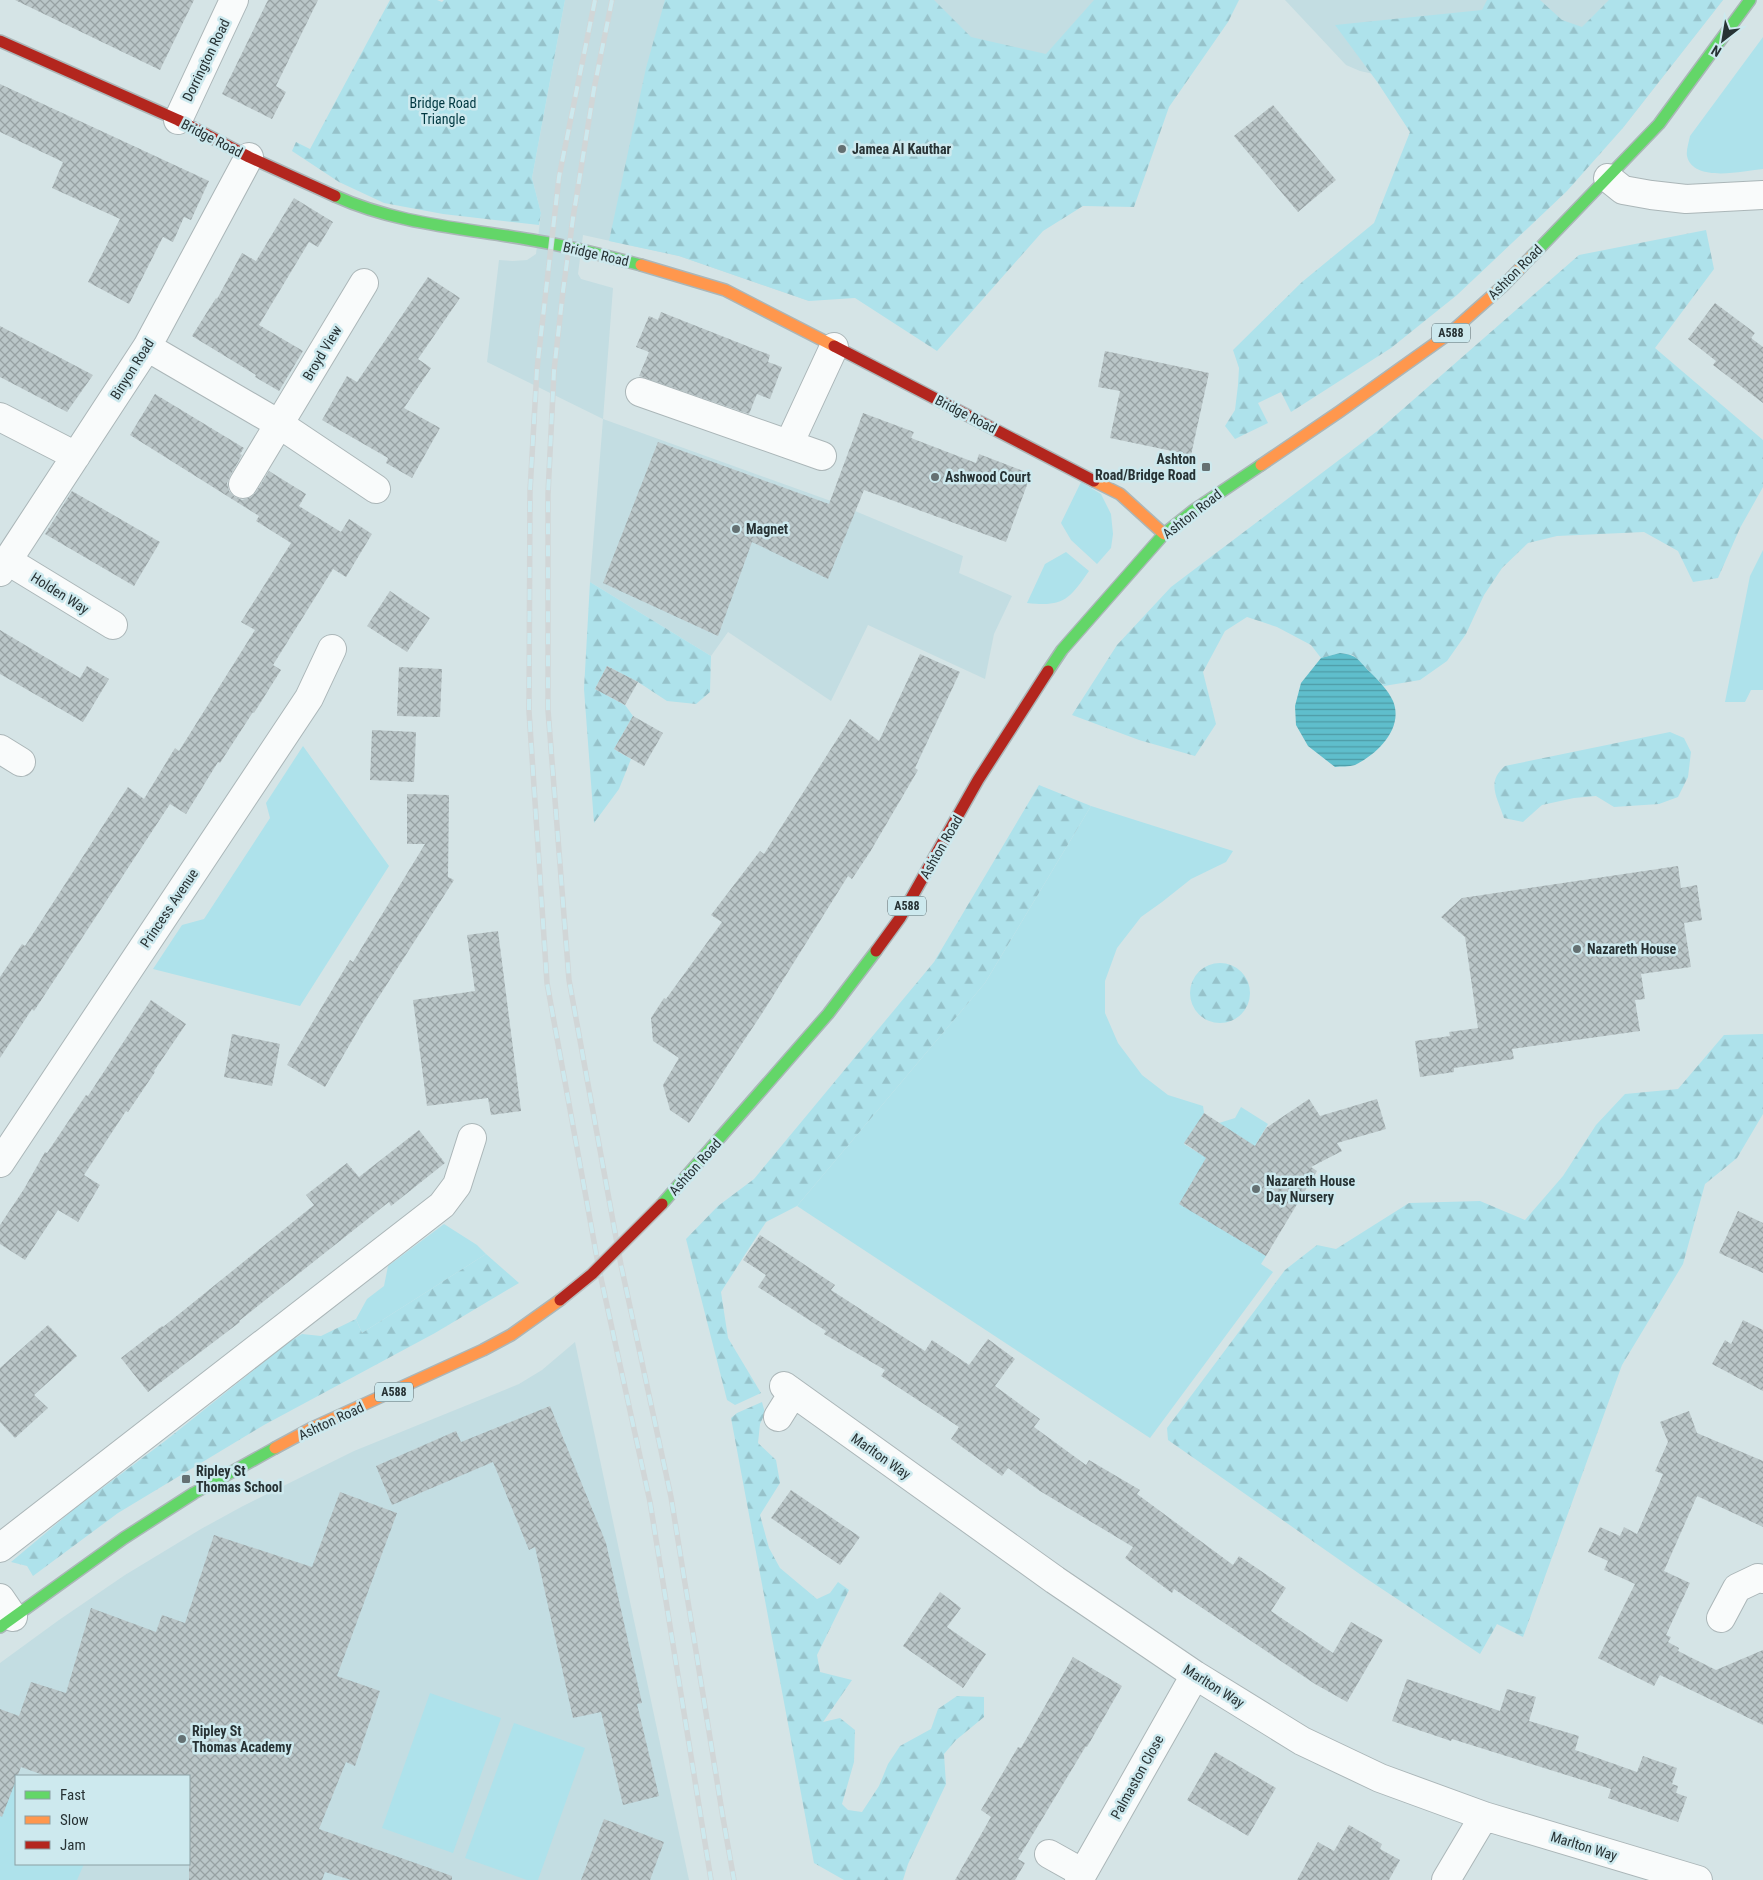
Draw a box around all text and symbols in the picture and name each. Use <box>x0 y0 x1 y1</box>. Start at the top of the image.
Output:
north arrow <box>1698 15 1748 65</box>
street label: Dorrington Road <box>179 16 233 104</box>
text: N <box>1709 42 1724 60</box>
park label: Bridge Road Triangle <box>410 95 476 127</box>
street label: Bridge Road <box>179 116 245 160</box>
place label: Jamea Al Kauthar <box>852 141 951 157</box>
marker: Jamea Al Kauthar <box>836 143 848 155</box>
street label: Bridge Road <box>562 239 630 269</box>
street label: Ashton Road <box>1484 241 1546 303</box>
street label: Broyd View <box>299 323 345 383</box>
road number: A588 <box>1432 323 1470 342</box>
street label: Binyon Road <box>107 336 157 402</box>
street label: Bridge Road <box>933 392 999 436</box>
place label: Ashton Road/Bridge Road <box>1095 451 1196 483</box>
marker: Ashton Road/Bridge Road <box>1200 461 1212 473</box>
place label: Ashwood Court <box>945 469 1031 485</box>
marker: Ashwood Court <box>929 471 941 483</box>
street label: Ashton Road <box>1159 486 1225 542</box>
place label: Magnet <box>746 521 788 537</box>
marker: Magnet <box>730 523 742 535</box>
street label: Holden Way <box>28 569 92 617</box>
street label: Ashton Road <box>916 813 966 881</box>
street label: Princess Avenue <box>137 865 201 950</box>
road number: A588 <box>888 896 926 916</box>
place label: Nazareth House <box>1587 941 1677 957</box>
marker: Nazareth House <box>1571 943 1583 955</box>
street label: Ashton Road <box>666 1136 724 1198</box>
place label: Nazareth House Day Nursery <box>1266 1173 1356 1205</box>
marker: Nazareth House Day Nursery <box>1250 1183 1262 1195</box>
road number: A588 <box>375 1382 413 1401</box>
street label: Ashton Road <box>296 1399 366 1443</box>
street label: Marlton Way <box>848 1430 914 1482</box>
place label: Ripley St Thomas School <box>196 1463 282 1495</box>
marker: Ripley St Thomas School <box>180 1473 192 1485</box>
street label: Marlton Way <box>1181 1661 1247 1711</box>
place label: Ripley St Thomas Academy <box>192 1723 292 1755</box>
street label: Palmaston Close <box>1107 1732 1167 1822</box>
marker: Ripley St Thomas Academy <box>176 1733 188 1745</box>
legend <box>15 1775 190 1865</box>
text: Fast <box>60 1786 85 1804</box>
text: Slow <box>60 1811 89 1829</box>
street label: Marlton Way <box>1549 1828 1619 1864</box>
text: Jam <box>60 1836 86 1854</box>

